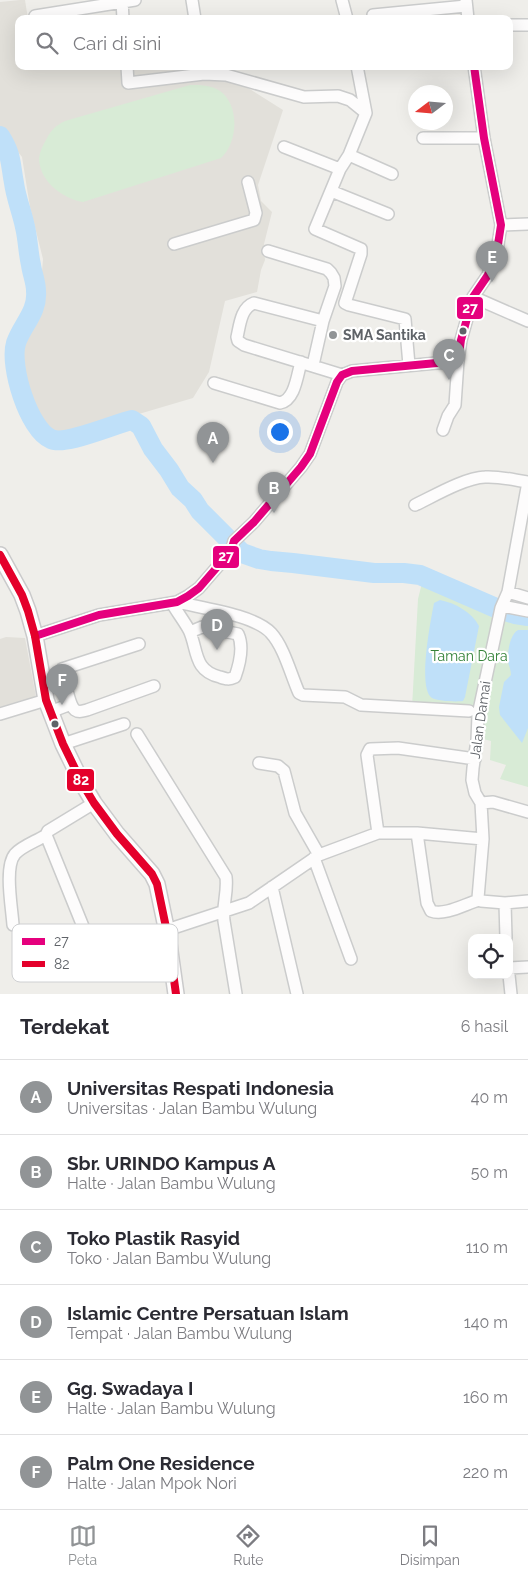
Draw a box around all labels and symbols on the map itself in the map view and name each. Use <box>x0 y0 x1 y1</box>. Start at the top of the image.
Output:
north arrow <box>408 85 453 130</box>
pin: E <box>476 241 508 282</box>
line badge: 27 <box>456 296 484 320</box>
text: 27 <box>462 300 478 316</box>
unlabelled marker <box>458 326 468 336</box>
place label: SMA Santika <box>343 327 426 343</box>
marker: SMA Santika <box>327 329 339 341</box>
pin: C <box>433 339 465 380</box>
your location <box>267 419 293 445</box>
pin: A <box>197 422 229 463</box>
pin: B <box>258 472 290 513</box>
line badge: 27 <box>212 545 240 569</box>
text: 27 <box>218 548 234 564</box>
pin: D <box>201 609 233 650</box>
park label: Taman Dara <box>430 648 508 664</box>
pin: F <box>46 664 78 705</box>
street label: Jalan Damai <box>467 680 493 760</box>
unlabelled marker <box>50 719 60 729</box>
line badge: 82 <box>66 768 95 792</box>
text: 82 <box>73 772 89 788</box>
legend <box>12 924 178 982</box>
text: 27 <box>54 933 69 949</box>
text: 82 <box>54 956 70 972</box>

